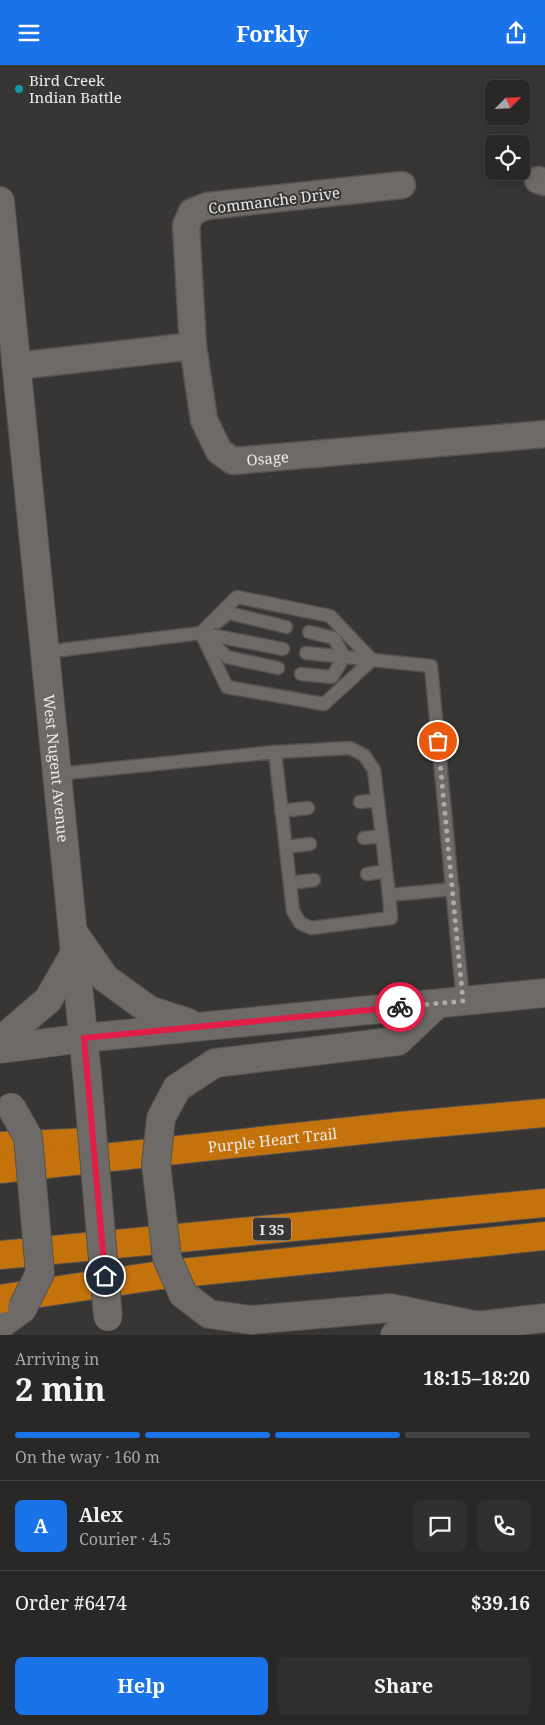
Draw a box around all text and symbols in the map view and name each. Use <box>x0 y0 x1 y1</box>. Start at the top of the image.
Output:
text: Forkly <box>236 18 309 48</box>
icon: menu <box>15 19 43 47</box>
icon: share <box>502 19 530 47</box>
place label: Bird Creek Indian Battle <box>29 70 122 107</box>
north arrow <box>485 80 530 125</box>
map controls <box>485 80 530 180</box>
marker: Bird Creek Indian Battle <box>13 83 25 95</box>
button: locate <box>485 135 530 180</box>
street label: Commanche Drive <box>207 182 341 218</box>
street label: Osage <box>246 446 290 470</box>
street label: West Nugent Avenue <box>39 693 74 843</box>
pin <box>417 720 459 762</box>
icon: bag <box>424 727 452 755</box>
courier <box>375 982 425 1032</box>
icon: bike <box>386 993 414 1021</box>
street label: Purple Heart Trail <box>207 1123 338 1157</box>
road number: I 35 <box>253 1217 291 1241</box>
pin <box>84 1255 126 1297</box>
icon: home <box>91 1262 119 1290</box>
text: Arriving in <box>15 1348 99 1370</box>
text: 18:15–18:20 <box>423 1365 530 1391</box>
text: 2 min <box>15 1367 106 1410</box>
text: On the way · 160 m <box>15 1446 160 1468</box>
button: chat <box>414 1500 466 1552</box>
button: phone <box>478 1500 530 1552</box>
text: Alex <box>79 1502 123 1528</box>
text: A <box>34 1513 48 1539</box>
text: Courier · 4.5 <box>79 1528 171 1550</box>
text: Order #6474 <box>15 1590 127 1616</box>
text: $39.16 <box>471 1590 530 1616</box>
button: Help <box>15 1657 268 1715</box>
button: Share <box>278 1657 530 1715</box>

